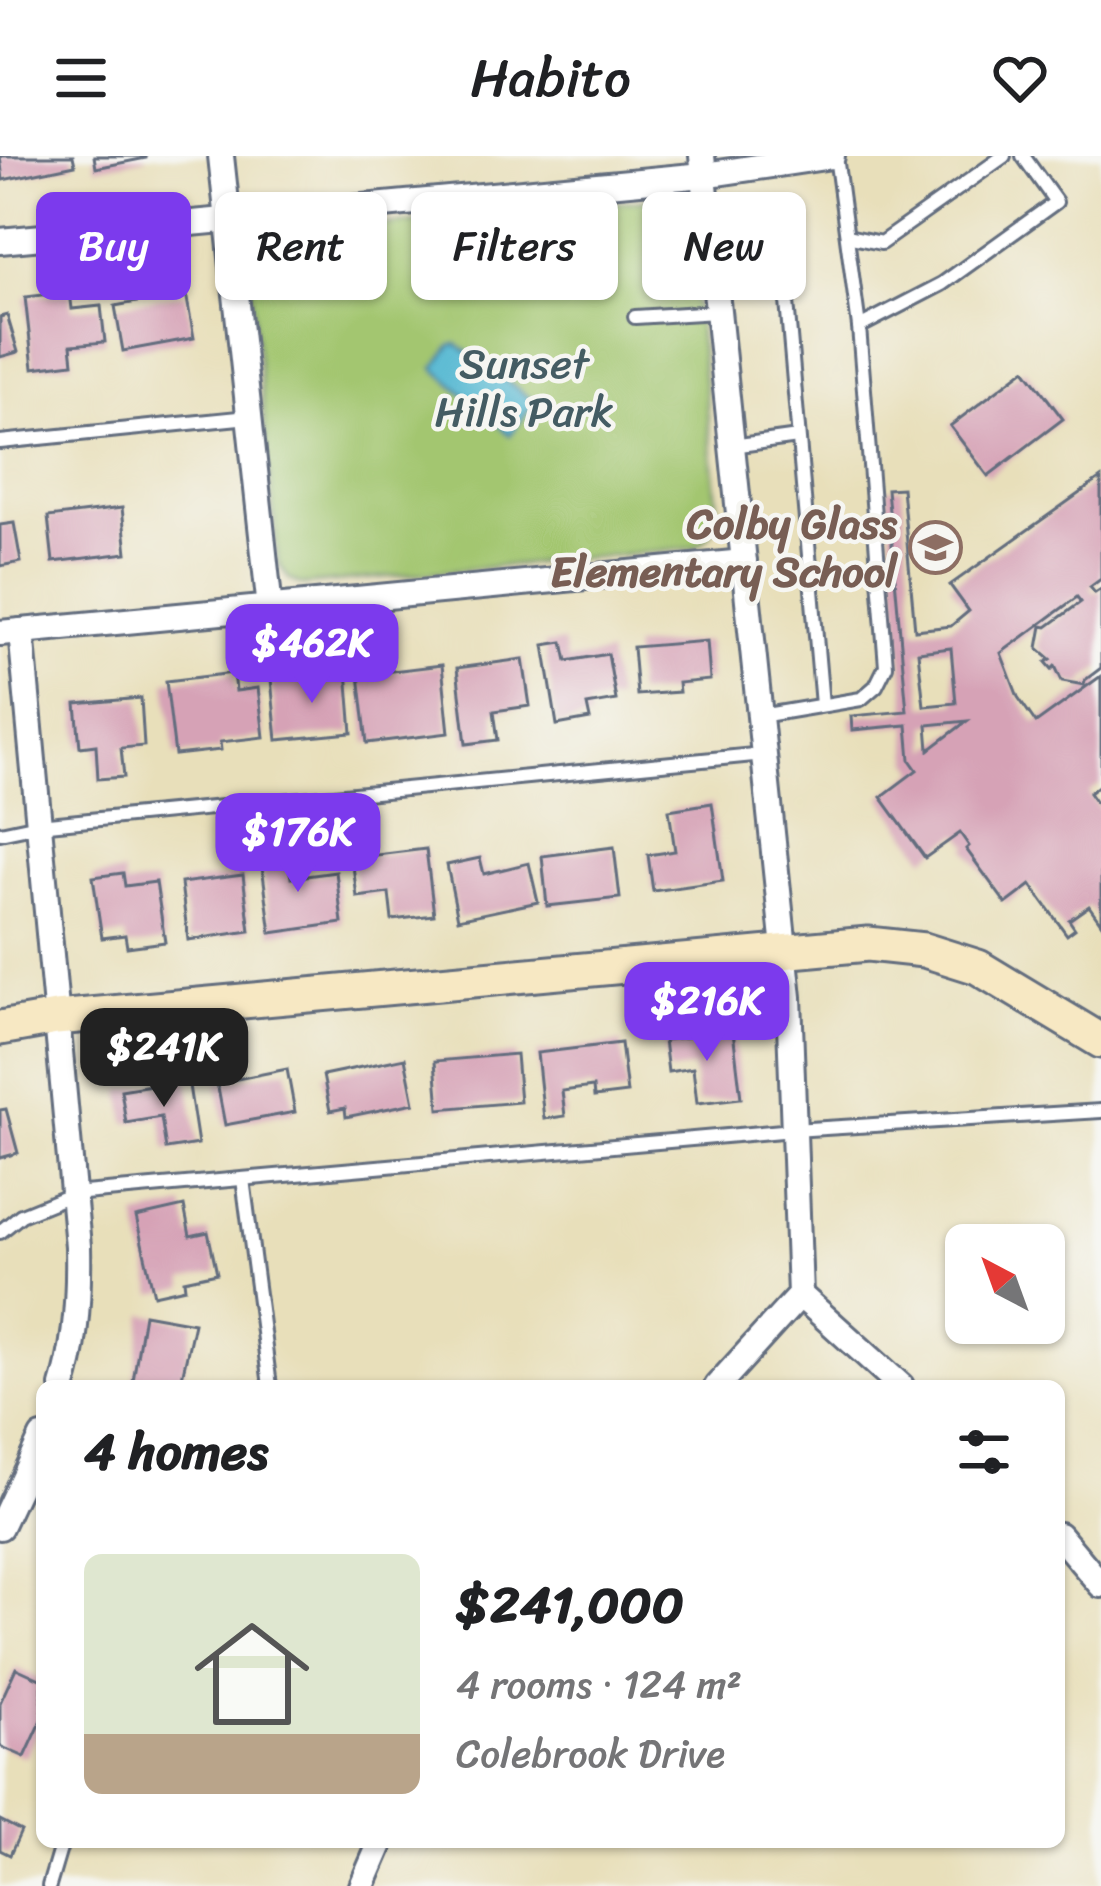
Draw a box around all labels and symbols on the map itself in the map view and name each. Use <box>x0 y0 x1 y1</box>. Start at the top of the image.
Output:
park label: Sunset Hills Park <box>435 327 613 449</box>
place label: Colby Glass Elementary School <box>550 487 899 609</box>
school or university icon: Colby Glass Elementary School <box>908 519 964 575</box>
pin: $462K <box>228 604 396 706</box>
pin: $176K <box>214 793 382 895</box>
pin: $216K <box>623 962 791 1064</box>
pin: $241K <box>80 1008 248 1110</box>
north arrow <box>945 1224 1065 1344</box>

